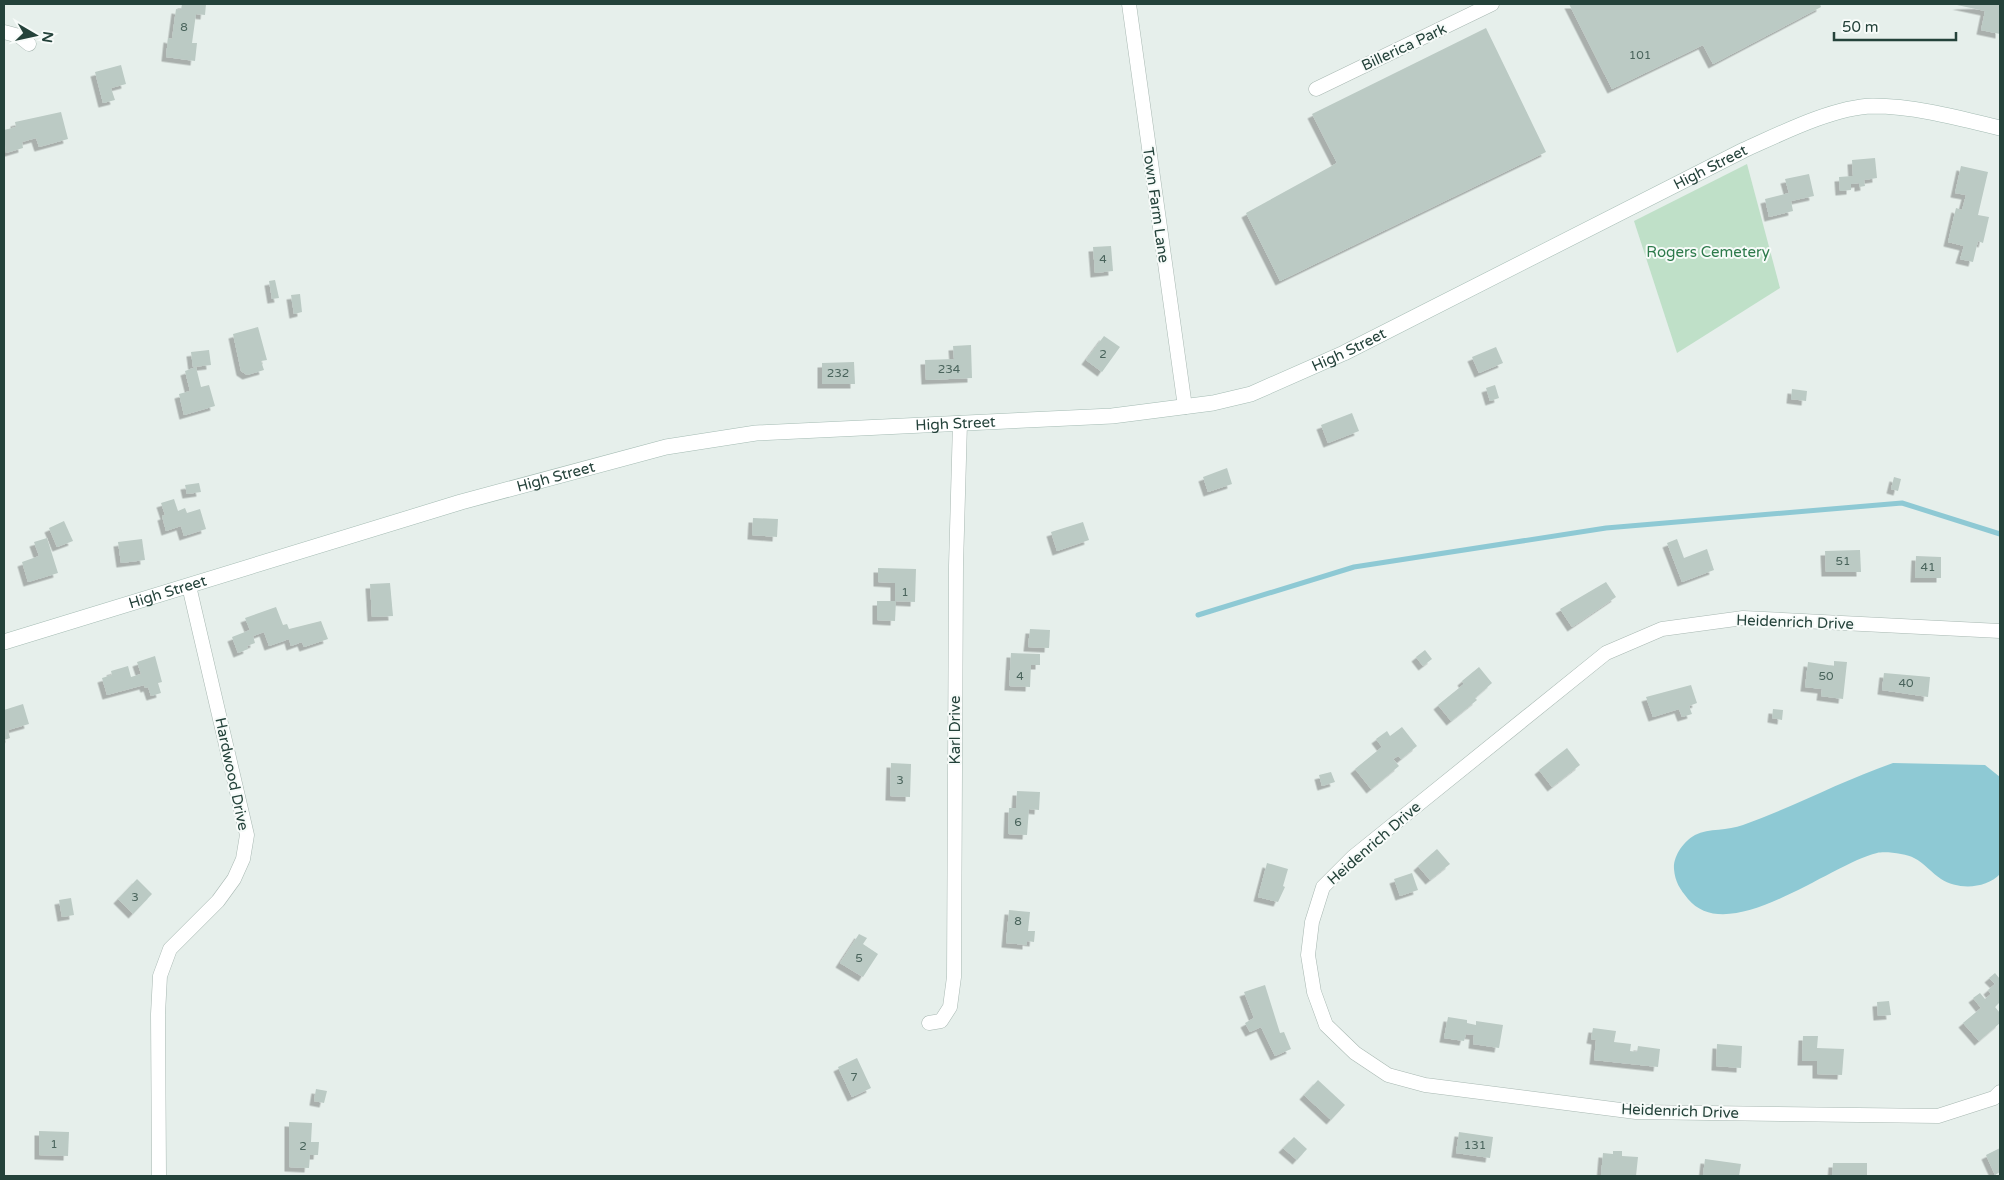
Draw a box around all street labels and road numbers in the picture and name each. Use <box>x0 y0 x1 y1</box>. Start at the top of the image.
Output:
street label: Billerica Park <box>1359 19 1449 75</box>
street label: High Street <box>1670 141 1750 193</box>
street label: Town Farm Lane <box>1139 146 1173 264</box>
street label: High Street <box>1309 324 1389 375</box>
street label: High Street <box>915 413 996 434</box>
street label: High Street <box>515 457 597 496</box>
street label: High Street <box>126 571 209 612</box>
street label: Heidenrich Drive <box>1736 611 1854 633</box>
street label: Karl Drive <box>946 696 964 764</box>
street label: Hardwood Drive <box>211 716 253 832</box>
street label: Heidenrich Drive <box>1324 798 1424 888</box>
street label: Heidenrich Drive <box>1621 1100 1739 1122</box>

